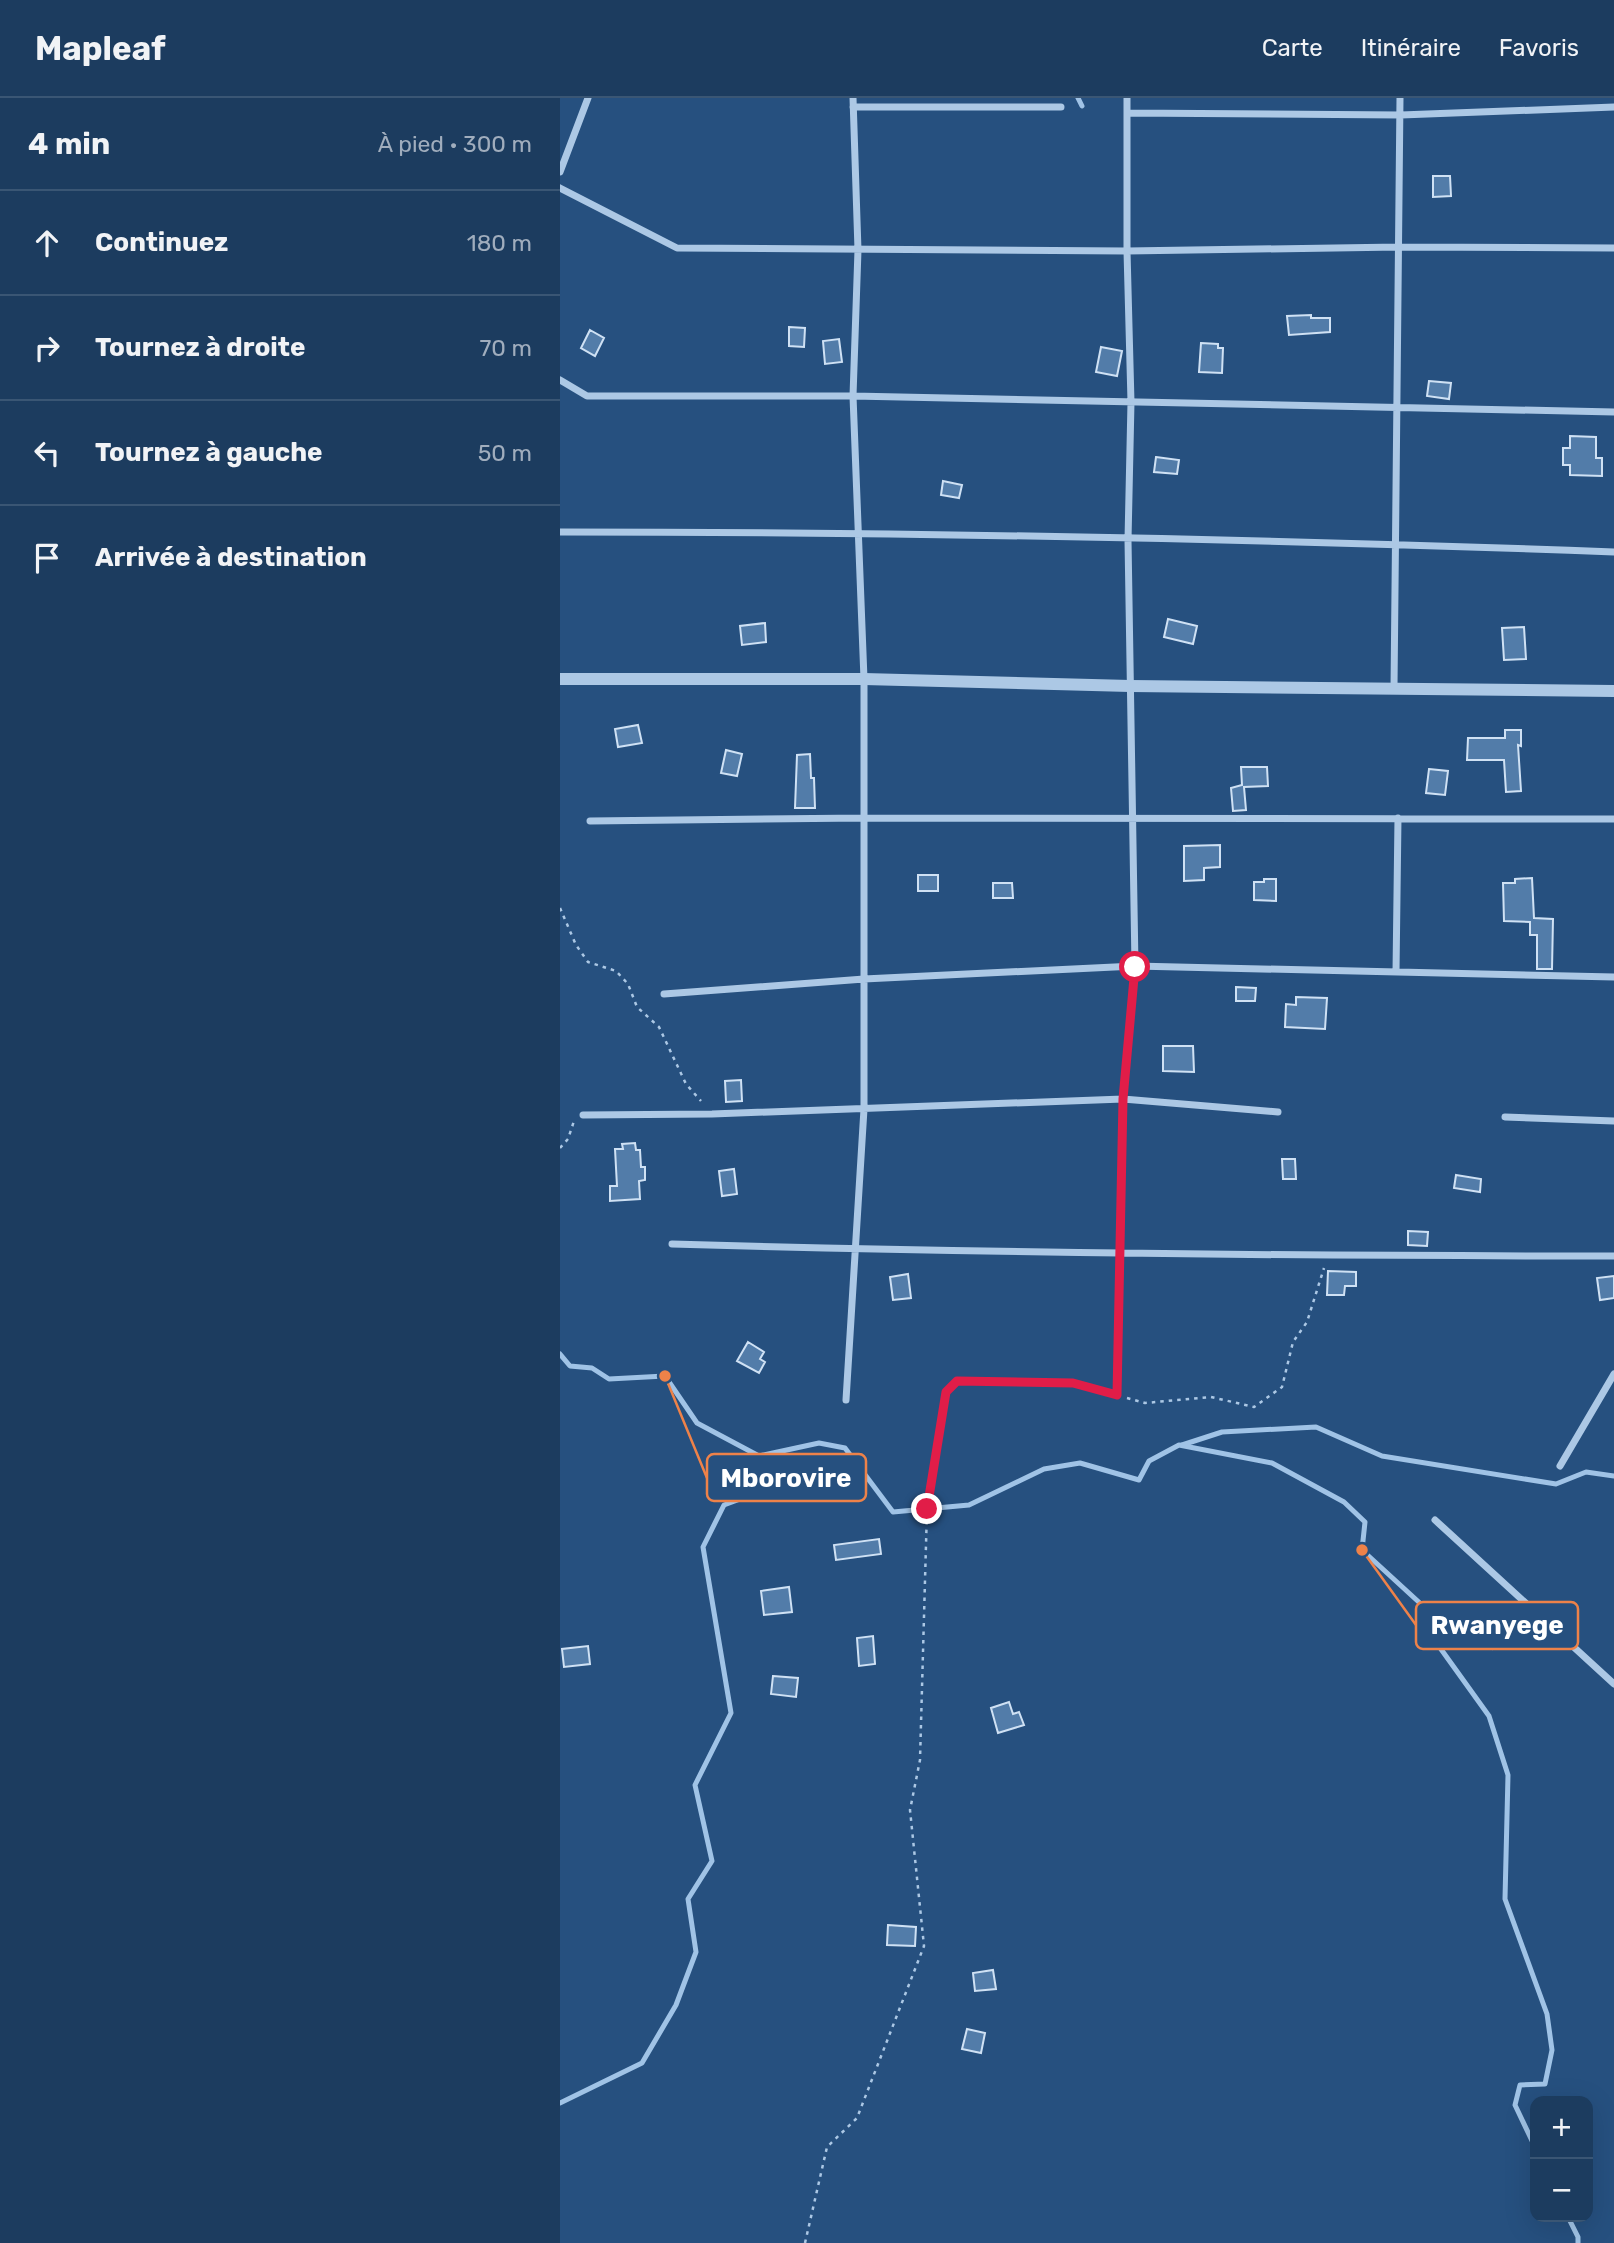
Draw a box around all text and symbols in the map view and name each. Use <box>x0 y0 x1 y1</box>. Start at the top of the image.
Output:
text: Mapleaf <box>35 29 166 68</box>
text: Carte <box>1262 34 1323 62</box>
text: Itinéraire <box>1361 34 1461 62</box>
text: Favoris <box>1499 34 1579 62</box>
text: 4 min <box>28 126 110 162</box>
text: À pied · 300 m <box>378 130 532 158</box>
icon: ahead <box>28 224 66 262</box>
text: Continuez <box>95 227 228 258</box>
text: 180 m <box>467 229 532 257</box>
icon: right <box>28 329 66 367</box>
text: Tournez à droite <box>95 332 305 363</box>
text: 70 m <box>480 334 532 362</box>
icon: left <box>28 434 66 472</box>
text: Tournez à gauche <box>95 437 323 468</box>
text: 50 m <box>478 439 532 467</box>
icon: arrive <box>28 539 66 577</box>
text: Arrivée à destination <box>95 542 367 573</box>
route start <box>1119 951 1150 982</box>
callout: Mborovire <box>707 1454 866 1501</box>
text: Mborovire <box>721 1463 851 1494</box>
route end <box>911 1493 942 1524</box>
callout: Rwanyege <box>1416 1602 1578 1649</box>
text: Rwanyege <box>1430 1610 1564 1641</box>
map controls <box>1530 2096 1593 2222</box>
button: + <box>1530 2096 1593 2159</box>
button: − <box>1530 2159 1593 2222</box>

